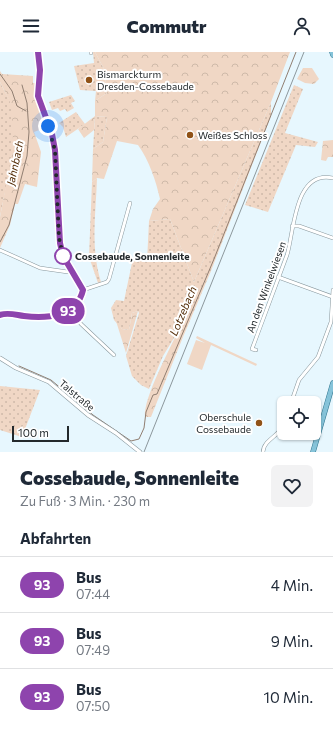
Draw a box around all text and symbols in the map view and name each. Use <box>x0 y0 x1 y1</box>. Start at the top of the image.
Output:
icon: menu <box>20 15 42 37</box>
text: Commutr <box>126 15 207 37</box>
icon: person <box>291 15 313 37</box>
place label: Bismarckturm Dresden-Cossebaude <box>97 68 194 92</box>
marker: Bismarckturm Dresden-Cossebaude <box>84 75 94 85</box>
your location <box>38 116 58 136</box>
place label: Weißes Schloss <box>198 129 268 141</box>
marker: Weißes Schloss <box>185 130 195 140</box>
water label: Jahnbach <box>3 139 27 188</box>
street label: An den Winkelwiesen <box>244 240 288 334</box>
marker: Cossebaude, Sonnenleite <box>54 247 72 265</box>
place label: Cossebaude, Sonnenleite <box>75 250 189 262</box>
water label: Lotzebach <box>166 284 199 337</box>
line badge: 93 <box>50 298 86 324</box>
text: 93 <box>60 302 76 319</box>
street label: Talstraße <box>57 377 97 413</box>
map controls <box>277 396 321 440</box>
button: locate <box>277 396 321 440</box>
place label: Oberschule Cossebaude <box>196 411 251 435</box>
marker: Oberschule Cossebaude <box>254 418 264 428</box>
scale bar <box>12 424 69 443</box>
text: 100 m <box>18 426 49 439</box>
button: heart <box>271 465 313 507</box>
text: Cossebaude, Sonnenleite <box>20 466 239 489</box>
text: Zu Fuß · 3 Min. · 230 m <box>20 493 150 509</box>
text: Abfahrten <box>20 529 91 547</box>
text: Bus <box>76 568 101 586</box>
text: 93 <box>34 576 50 593</box>
text: 4 Min. <box>271 576 313 594</box>
text: 07:44 <box>76 586 110 602</box>
text: Bus <box>76 624 101 642</box>
text: 93 <box>34 632 50 649</box>
text: 9 Min. <box>271 632 313 650</box>
text: 07:49 <box>76 642 110 658</box>
text: Bus <box>76 680 101 698</box>
text: 93 <box>34 688 50 705</box>
text: 10 Min. <box>264 688 313 706</box>
text: 07:50 <box>76 698 110 714</box>

